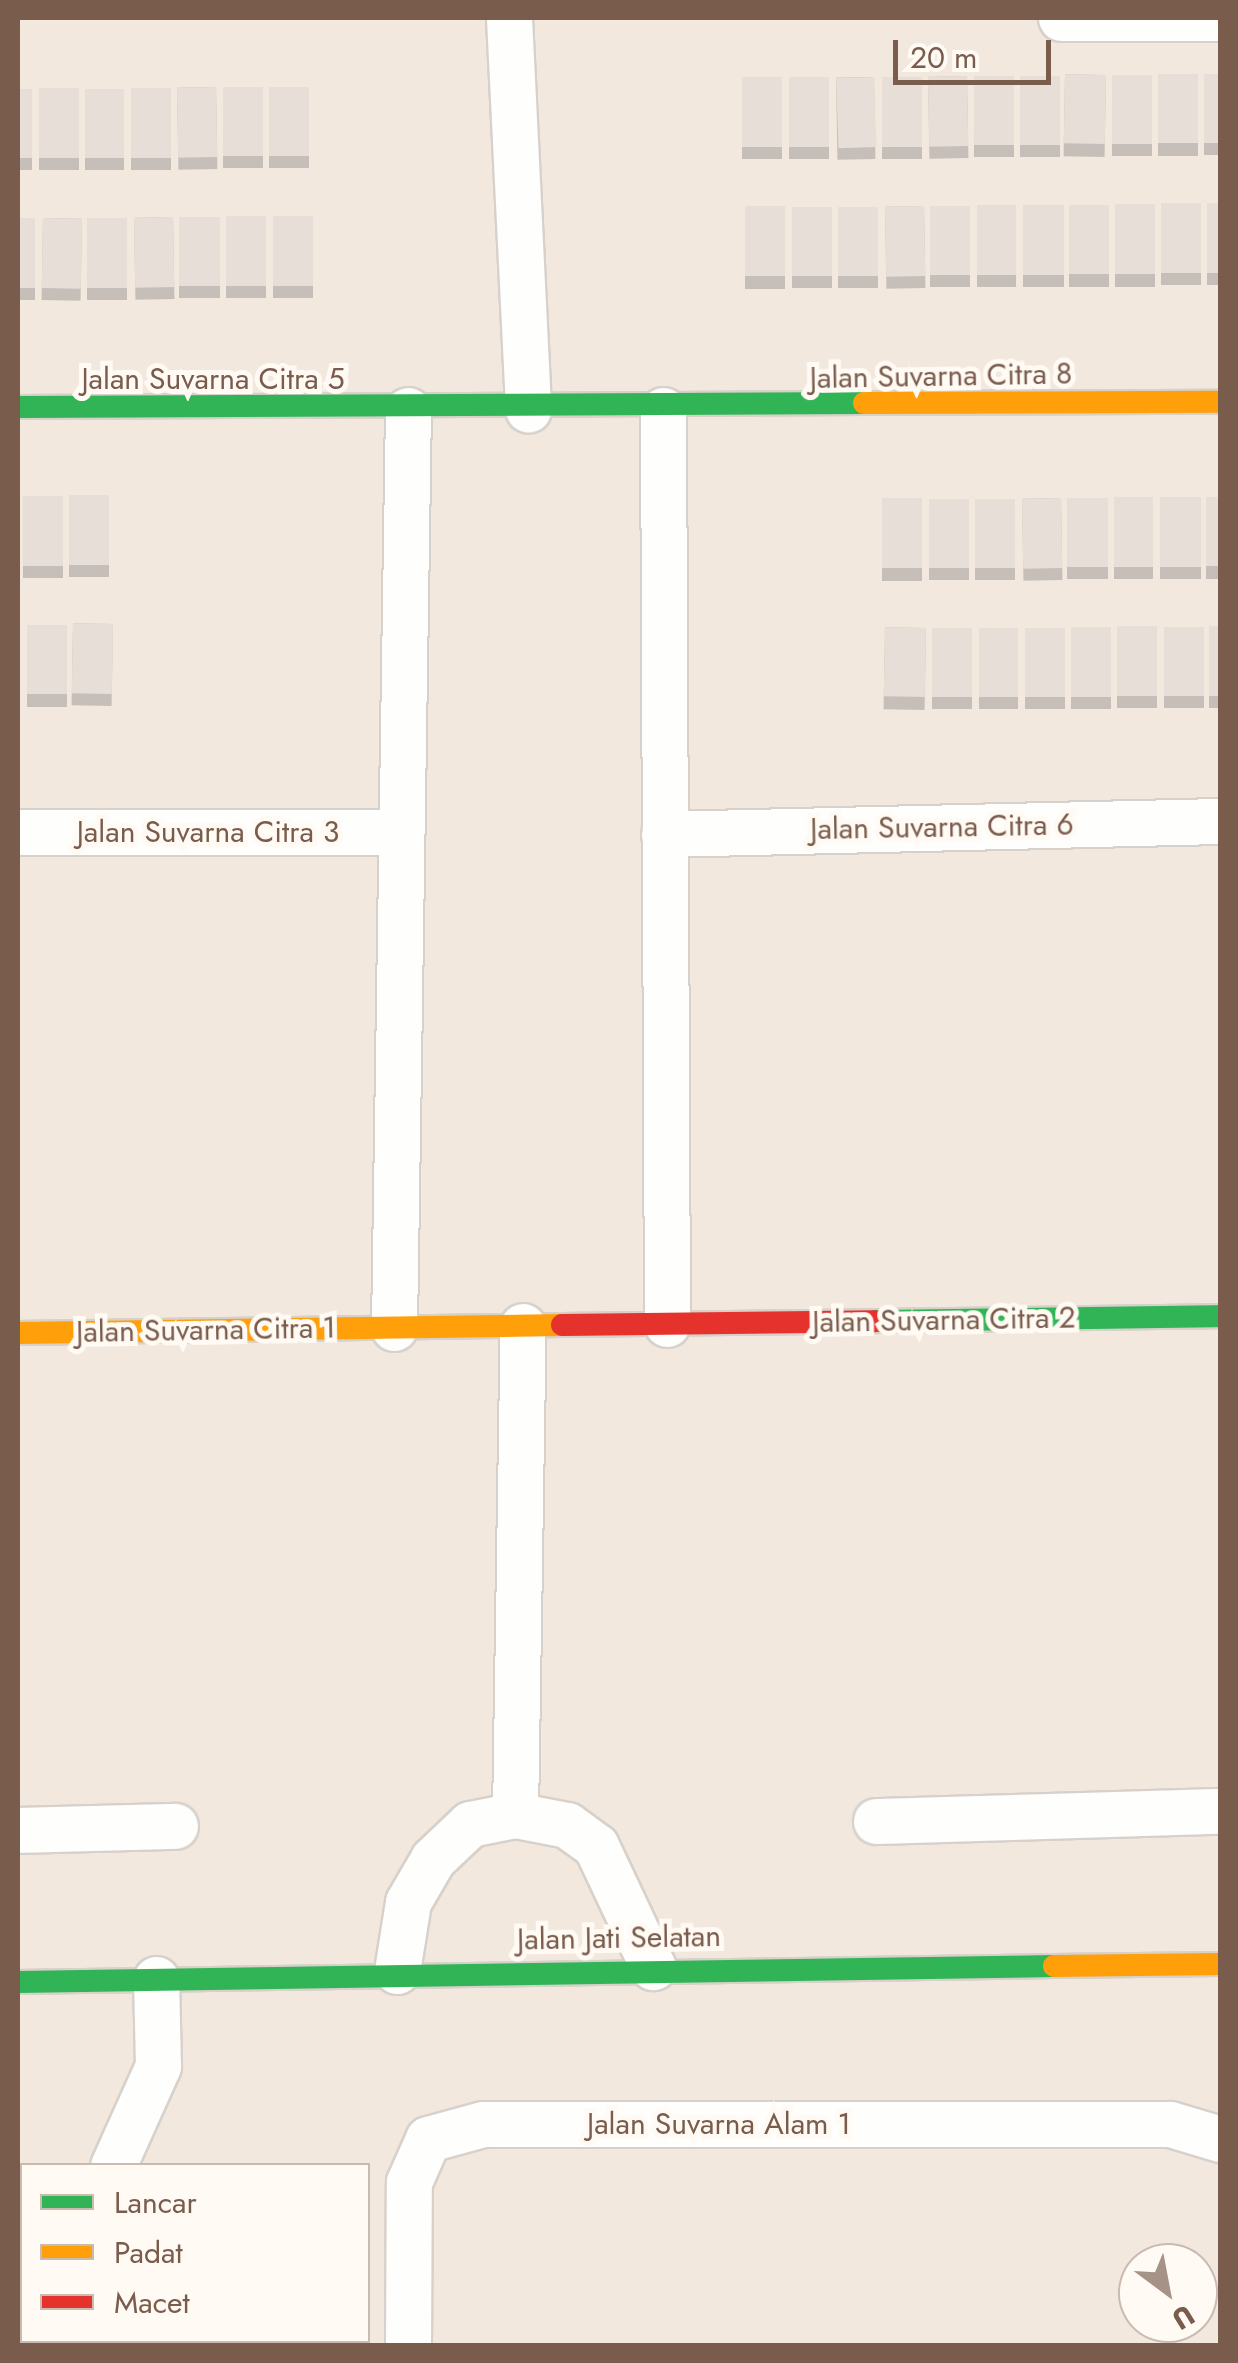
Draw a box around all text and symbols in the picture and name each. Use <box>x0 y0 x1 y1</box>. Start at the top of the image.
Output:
scale bar <box>898 20 1056 82</box>
text: 20 m <box>910 36 977 79</box>
street label: Jalan Suvarna Citra 8 <box>809 356 1073 396</box>
street label: Jalan Suvarna Citra 5 <box>81 361 345 397</box>
street label: Jalan Suvarna Citra 6 <box>810 807 1074 847</box>
street label: Jalan Suvarna Citra 3 <box>77 814 339 850</box>
street label: Jalan Suvarna Citra 2 <box>812 1300 1076 1340</box>
street label: Jalan Suvarna Citra 1 <box>76 1310 336 1350</box>
street label: Jalan Jati Selatan <box>517 1918 721 1958</box>
street label: Jalan Suvarna Alam 1 <box>587 2106 851 2142</box>
legend <box>20 2163 370 2343</box>
text: Lancar <box>114 2181 197 2224</box>
text: Padat <box>114 2231 183 2274</box>
north arrow <box>1118 2243 1218 2343</box>
text: Macet <box>114 2281 190 2324</box>
text: U <box>1164 2295 1202 2340</box>

